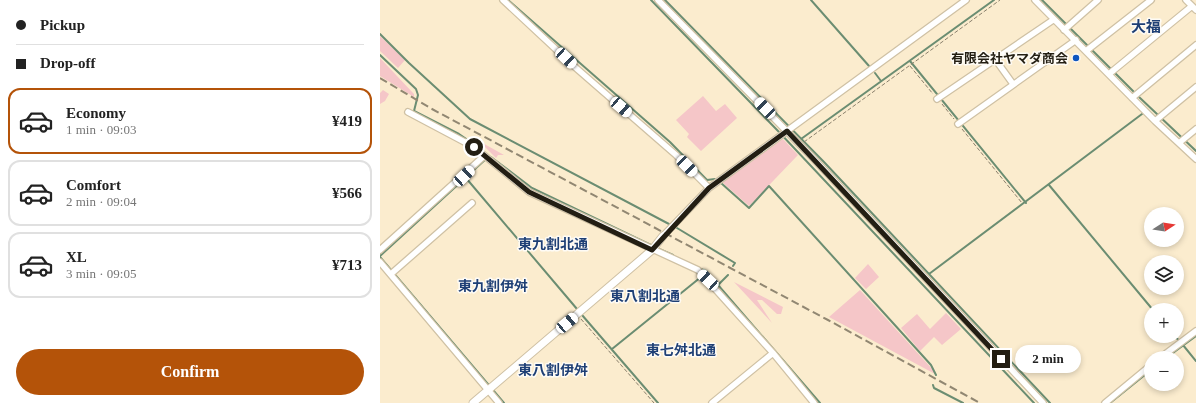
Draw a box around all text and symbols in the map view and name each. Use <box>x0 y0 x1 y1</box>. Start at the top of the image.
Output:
text: Pickup <box>40 17 85 33</box>
district label: 大福 <box>1131 19 1161 35</box>
car <box>553 45 579 71</box>
place label: 有限会社ヤマダ商会 <box>951 51 1068 66</box>
marker: 有限会社ヤマダ商会 <box>1071 53 1081 63</box>
text: Drop-off <box>40 55 96 71</box>
car <box>608 95 634 119</box>
car <box>752 95 778 121</box>
icon: car <box>18 103 54 139</box>
text: Economy <box>66 105 126 121</box>
text: ¥419 <box>332 113 362 129</box>
text: 1 min · 09:03 <box>66 122 136 137</box>
route start <box>465 138 483 156</box>
car <box>674 153 700 179</box>
car <box>451 163 477 189</box>
icon: car <box>18 175 54 211</box>
text: Comfort <box>66 177 121 193</box>
text: ¥566 <box>332 185 362 201</box>
text: 2 min · 09:04 <box>66 194 136 209</box>
north arrow <box>1144 207 1184 247</box>
map controls <box>1144 207 1184 391</box>
district label: 東九割北通 <box>518 237 588 252</box>
icon: car <box>18 247 54 283</box>
text: XL <box>66 249 87 265</box>
button: layers <box>1144 255 1184 295</box>
text: ¥713 <box>332 257 362 273</box>
text: 3 min · 09:05 <box>66 266 136 281</box>
car <box>695 267 721 293</box>
district label: 東九割伊舛 <box>458 279 528 294</box>
district label: 東八割北通 <box>610 289 680 304</box>
button: + <box>1144 303 1184 343</box>
car <box>554 311 580 335</box>
district label: 東七舛北通 <box>646 343 716 358</box>
callout: 2 min <box>1015 345 1081 373</box>
button: Confirm <box>16 349 364 395</box>
route end <box>992 350 1010 368</box>
text: 2 min <box>1032 351 1064 366</box>
button: − <box>1144 351 1184 391</box>
district label: 東八割伊舛 <box>518 363 588 378</box>

